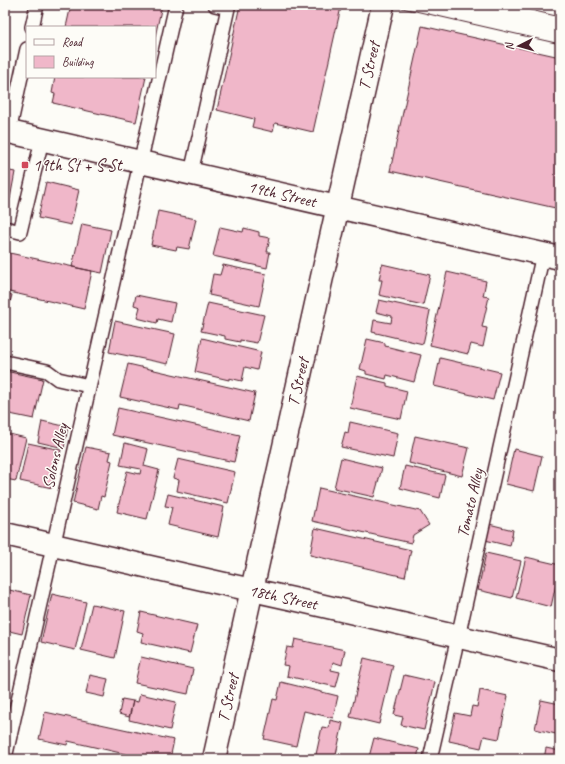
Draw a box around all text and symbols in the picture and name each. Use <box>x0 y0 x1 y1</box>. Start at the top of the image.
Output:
legend <box>26 26 156 78</box>
north arrow <box>499 26 539 66</box>
text: Road <box>62 34 84 50</box>
street label: T Street <box>353 38 385 92</box>
text: N <box>502 41 516 51</box>
text: Building <box>62 54 94 70</box>
place label: 19th St + S St <box>33 155 124 176</box>
marker: 19th St + S St <box>20 160 30 170</box>
street label: 19th Street <box>246 176 321 213</box>
street label: T Street <box>282 354 314 408</box>
street label: Solons Alley <box>37 420 73 491</box>
street label: Tomato Alley <box>452 465 488 539</box>
street label: 18th Street <box>247 580 321 615</box>
street label: T Street <box>212 670 244 724</box>

